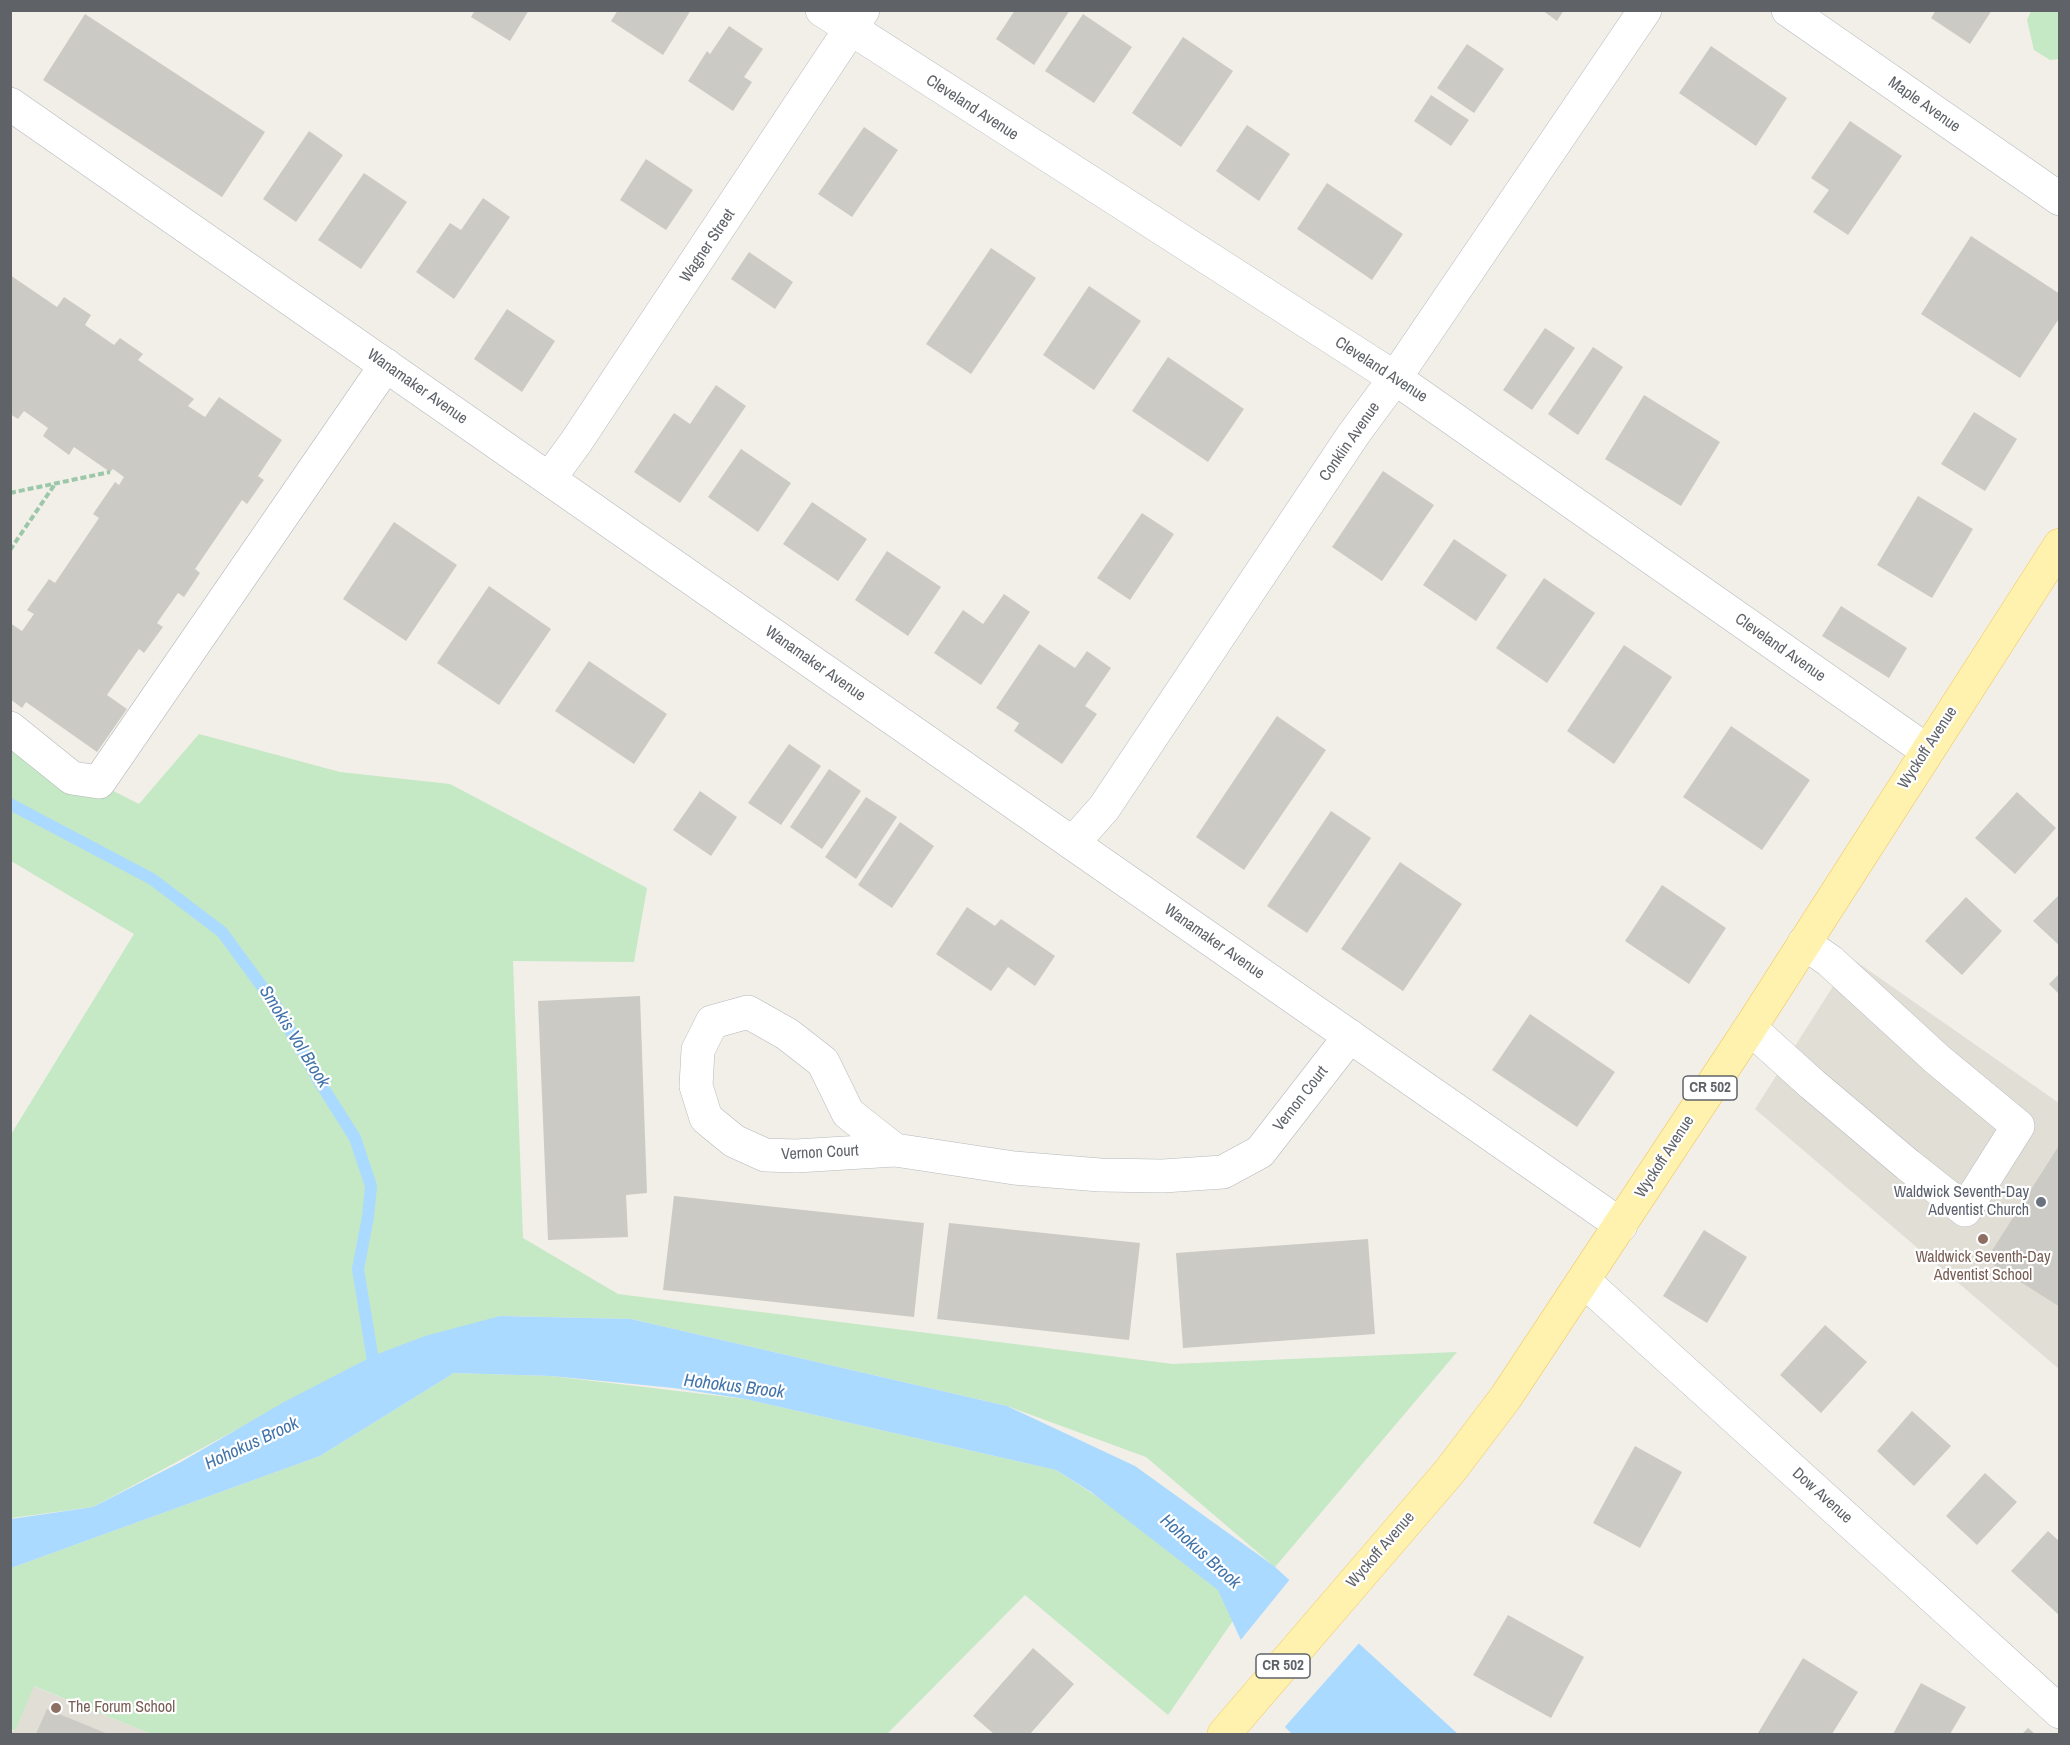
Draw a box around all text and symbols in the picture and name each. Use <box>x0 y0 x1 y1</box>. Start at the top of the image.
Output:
street label: Cleveland Avenue <box>922 71 1022 145</box>
street label: Maple Avenue <box>1884 73 1964 137</box>
street label: Wagner Street <box>677 206 739 286</box>
street label: Cleveland Avenue <box>1331 333 1431 407</box>
street label: Wanamaker Avenue <box>363 345 471 429</box>
street label: Conklin Avenue <box>1316 399 1384 485</box>
street label: Cleveland Avenue <box>1731 610 1829 686</box>
street label: Wanamaker Avenue <box>761 622 869 706</box>
street label: Wyckoff Avenue <box>1894 703 1962 793</box>
street label: Wanamaker Avenue <box>1160 900 1268 984</box>
water label: Smokis Vol Brook <box>254 982 334 1092</box>
street label: Vernon Court <box>1270 1063 1332 1135</box>
road number: CR 502 <box>1683 1076 1737 1100</box>
street label: Wyckoff Avenue <box>1631 1112 1699 1202</box>
street label: Vernon Court <box>781 1141 859 1165</box>
place label: Waldwick Seventh-Day Adventist Church <box>1894 1183 2029 1221</box>
marker: Waldwick Seventh-Day Adventist Church <box>2034 1195 2048 1209</box>
marker: Waldwick Seventh-Day Adventist School <box>1976 1232 1990 1246</box>
place label: Waldwick Seventh-Day Adventist School <box>1915 1248 2051 1286</box>
water label: Hohokus Brook <box>683 1370 785 1404</box>
water label: Hohokus Brook <box>202 1413 302 1475</box>
street label: Dow Avenue <box>1788 1464 1856 1528</box>
street label: Wyckoff Avenue <box>1343 1508 1419 1592</box>
water label: Hohokus Brook <box>1155 1510 1245 1594</box>
road number: CR 502 <box>1256 1654 1310 1678</box>
place label: The Forum School <box>68 1698 175 1718</box>
marker: The Forum School <box>49 1701 63 1715</box>

